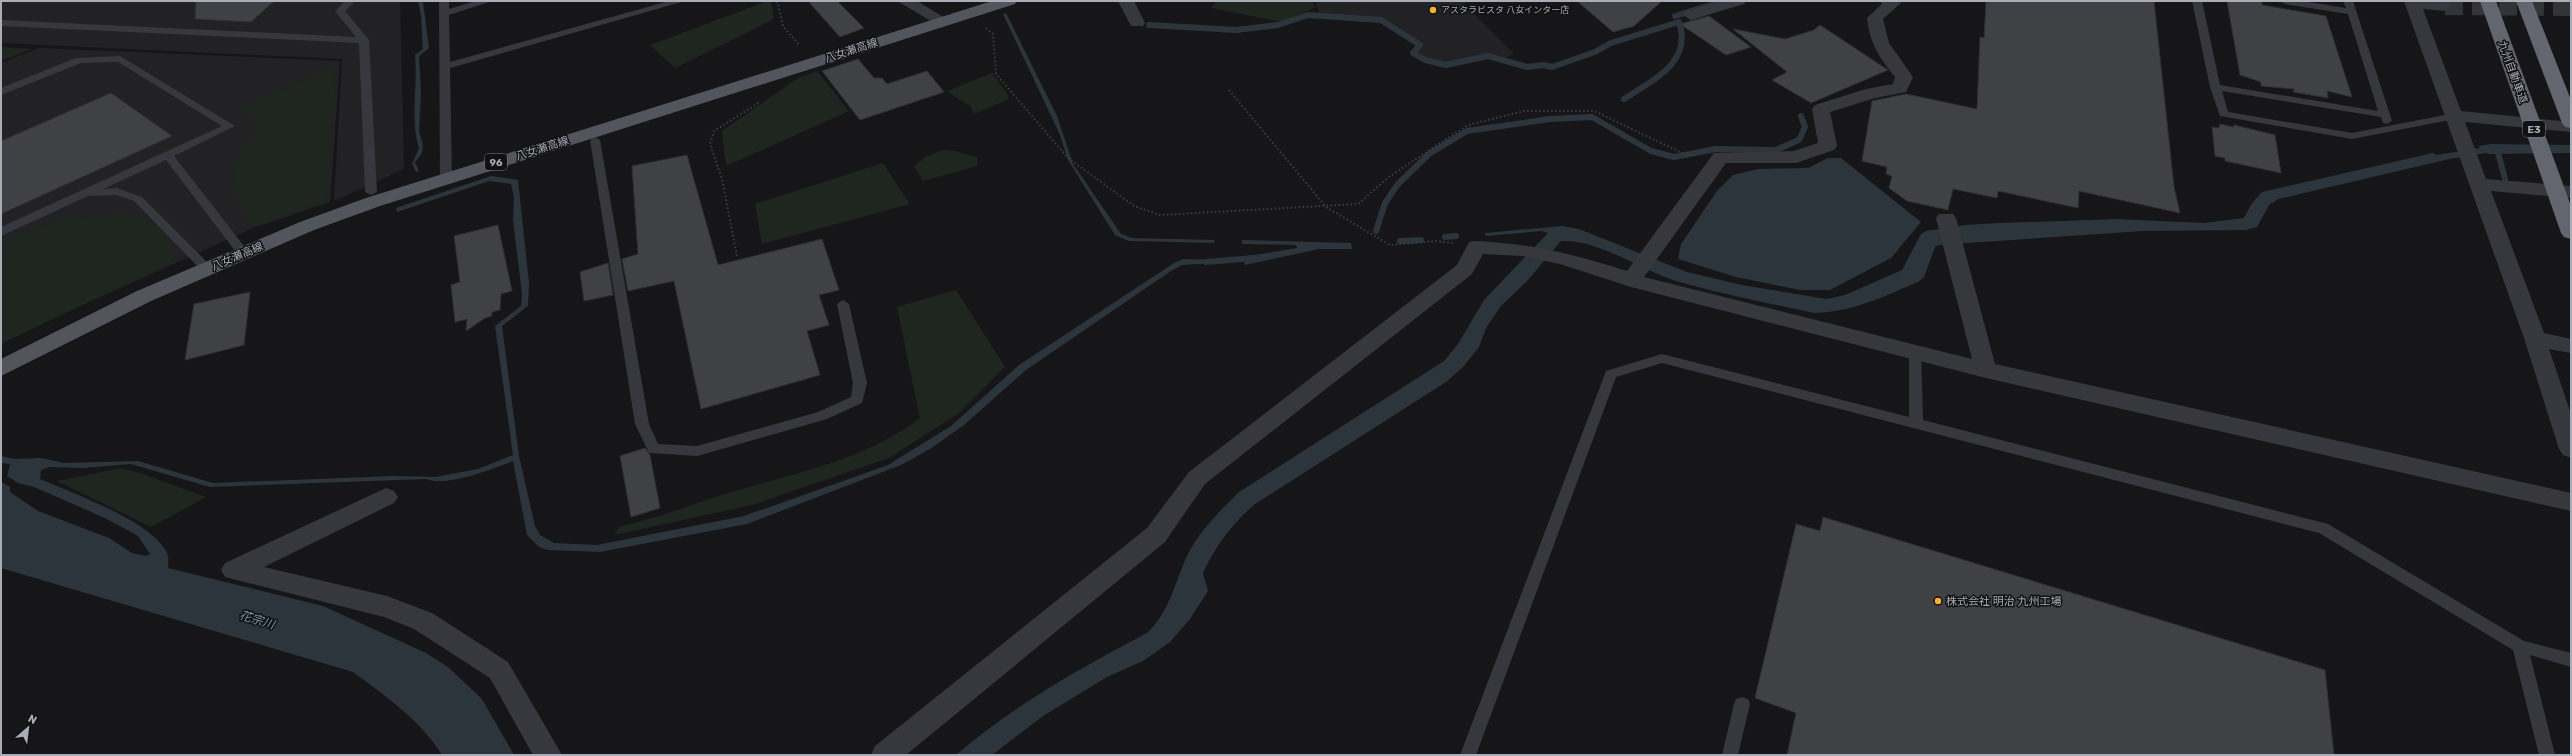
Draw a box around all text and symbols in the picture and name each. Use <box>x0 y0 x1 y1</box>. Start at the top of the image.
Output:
marker: アスタラビスタ 八女インター店 <box>1428 5 1438 15</box>
place label: アスタラビスタ 八女インター店 <box>1441 5 1569 15</box>
street label: 八女瀬高線 <box>823 36 879 65</box>
street label: 九州自動車道 <box>2495 39 2530 105</box>
road number: E3 <box>2523 121 2545 137</box>
street label: 八女瀬高線 <box>514 134 570 163</box>
road number: 96 <box>485 154 507 170</box>
street label: 八女瀬高線 <box>209 240 265 273</box>
place label: 株式会社 明治 九州工場 <box>1946 595 2061 608</box>
marker: 株式会社 明治 九州工場 <box>1933 596 1943 606</box>
water label: 花宗川 <box>238 608 278 633</box>
north arrow <box>8 708 48 748</box>
text: N <box>26 712 39 727</box>

